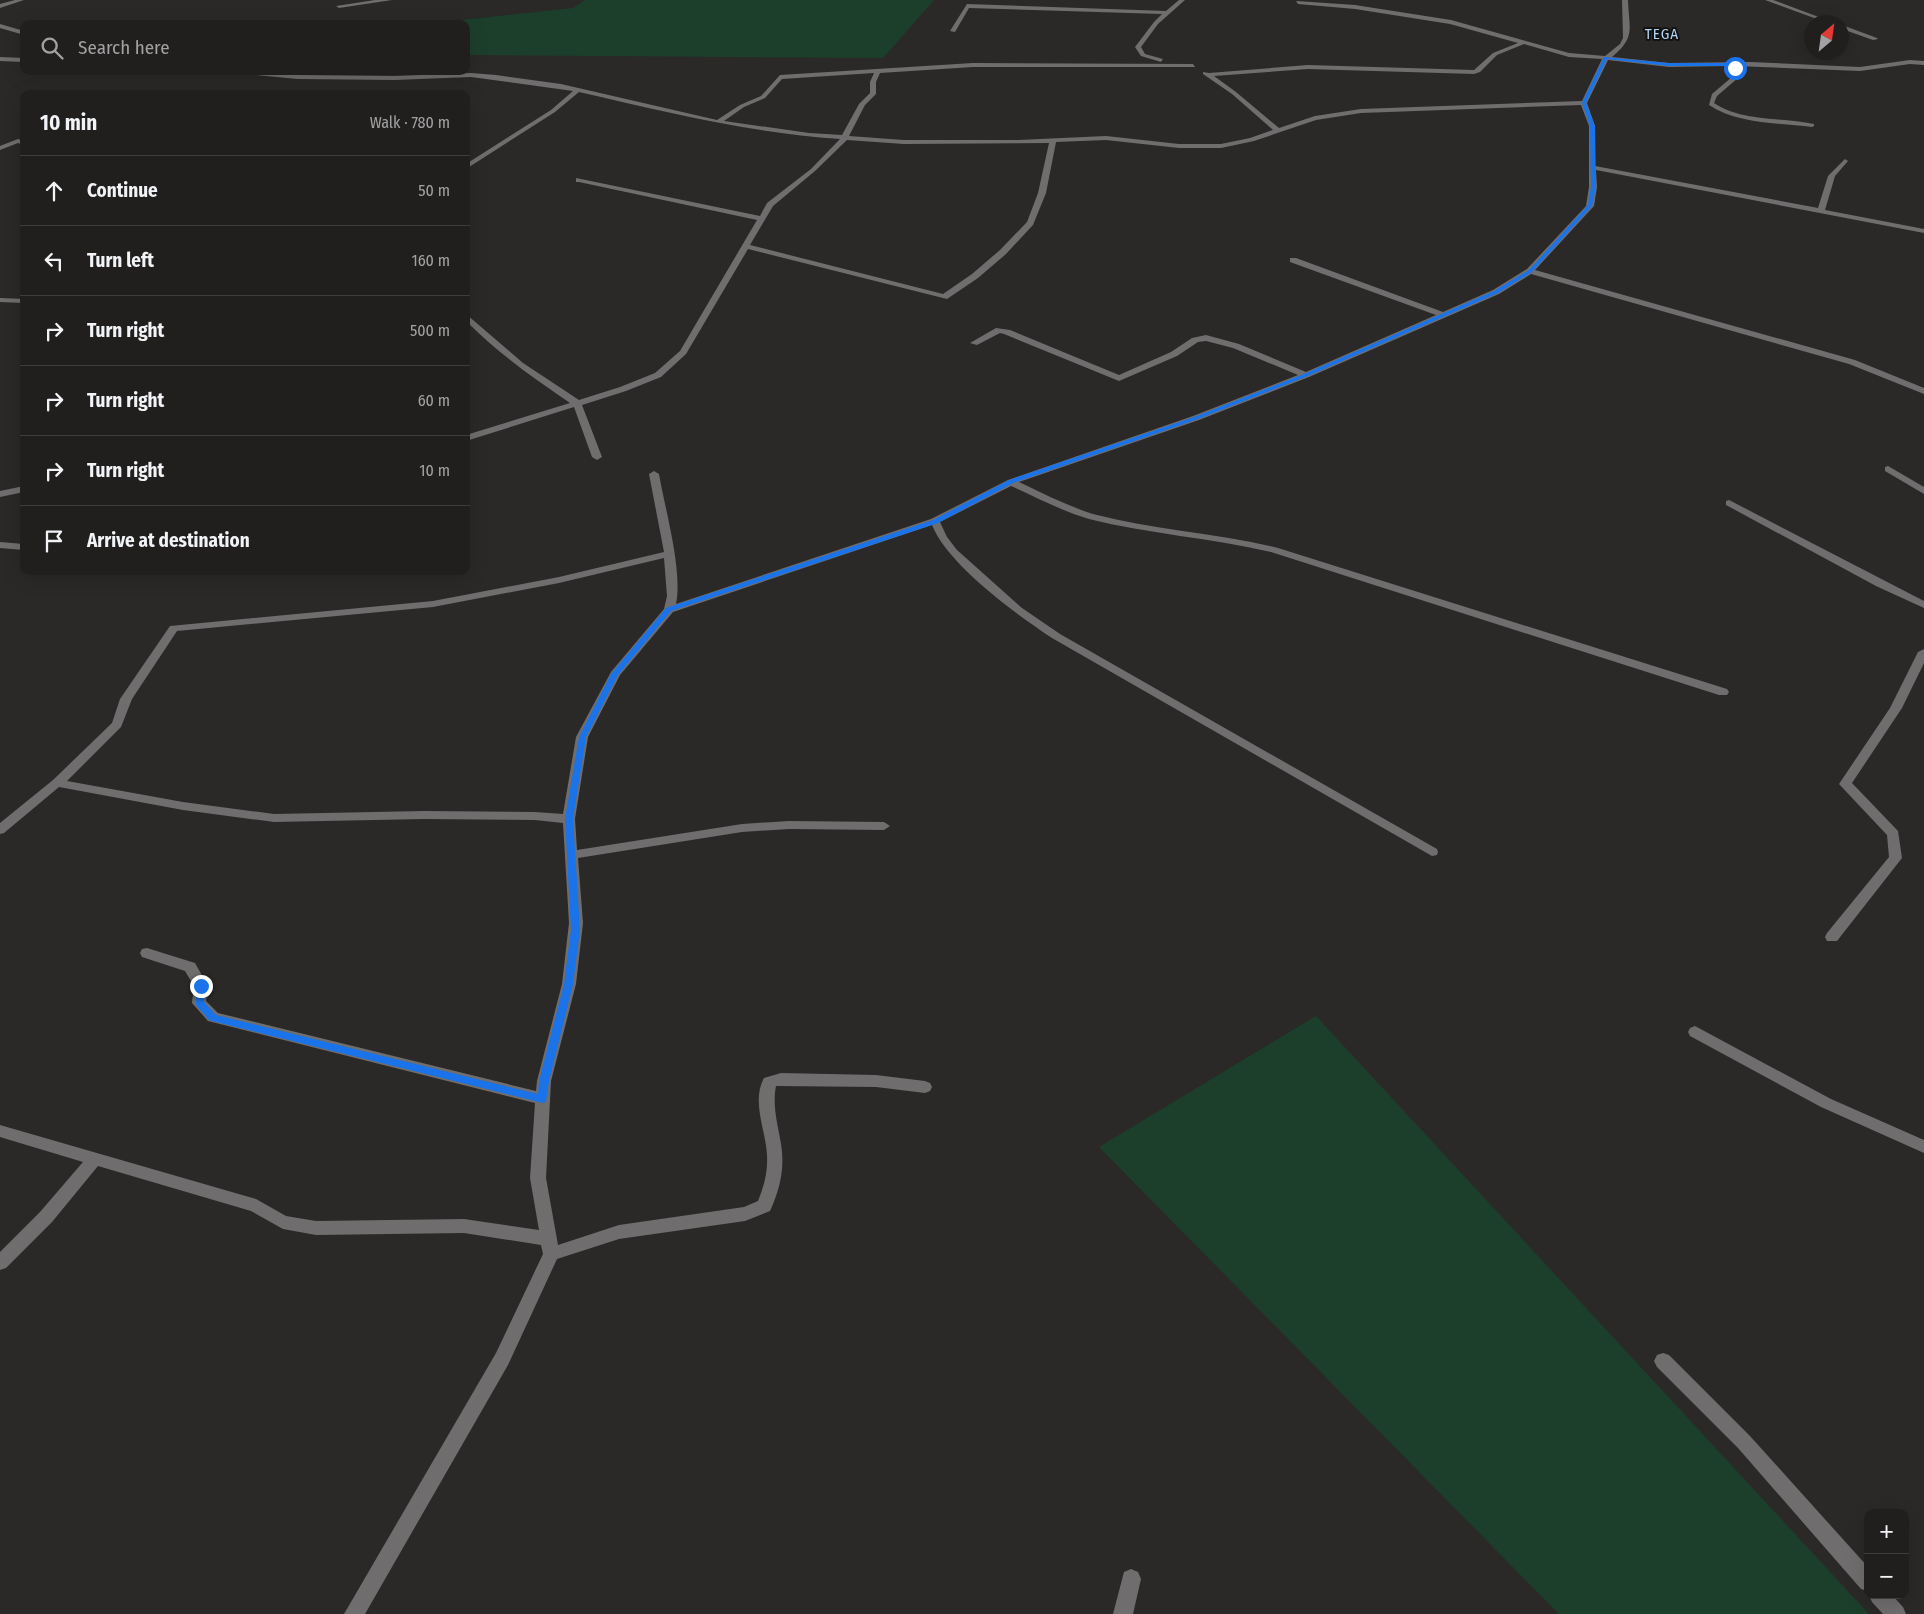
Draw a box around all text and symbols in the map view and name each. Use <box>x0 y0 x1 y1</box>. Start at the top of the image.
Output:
north arrow <box>1804 15 1849 60</box>
search box <box>20 20 470 75</box>
district label: TEGA <box>1645 25 1679 43</box>
icon: search <box>38 34 66 62</box>
text: Search here <box>78 36 170 59</box>
route start <box>1724 57 1747 80</box>
text: 10 min <box>40 110 97 136</box>
text: Walk · 780 m <box>370 113 450 132</box>
icon: ahead <box>40 177 68 205</box>
text: Continue <box>87 179 158 202</box>
text: 50 m <box>418 181 450 200</box>
icon: left <box>40 247 68 275</box>
text: Turn left <box>87 249 154 272</box>
text: 160 m <box>411 251 450 270</box>
icon: right <box>40 317 68 345</box>
text: Turn right <box>87 319 164 342</box>
text: 500 m <box>410 321 450 340</box>
icon: right <box>40 387 68 415</box>
text: Turn right <box>87 389 164 412</box>
text: 60 m <box>418 391 450 410</box>
icon: right <box>40 457 68 485</box>
text: Turn right <box>87 459 164 482</box>
text: 10 m <box>419 461 450 480</box>
icon: arrive <box>40 527 68 555</box>
text: Arrive at destination <box>87 529 250 552</box>
route end <box>190 975 213 998</box>
map controls <box>1864 1509 1909 1599</box>
button: + <box>1864 1509 1909 1554</box>
button: − <box>1864 1554 1909 1599</box>

